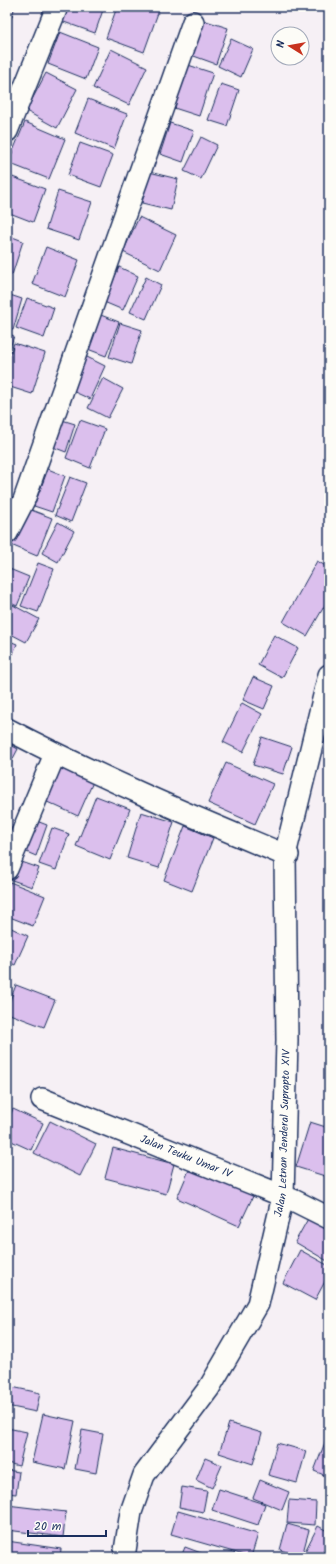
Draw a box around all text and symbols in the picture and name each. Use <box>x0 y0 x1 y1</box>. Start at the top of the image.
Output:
north arrow <box>270 26 310 66</box>
text: N <box>272 39 291 49</box>
street label: Jalan Letnan Jenderal Suprapto XIV <box>269 1048 296 1219</box>
street label: Jalan Teuku Umar IV <box>137 1130 235 1184</box>
scale bar <box>28 1512 106 1538</box>
text: 20 m <box>34 1517 62 1536</box>

